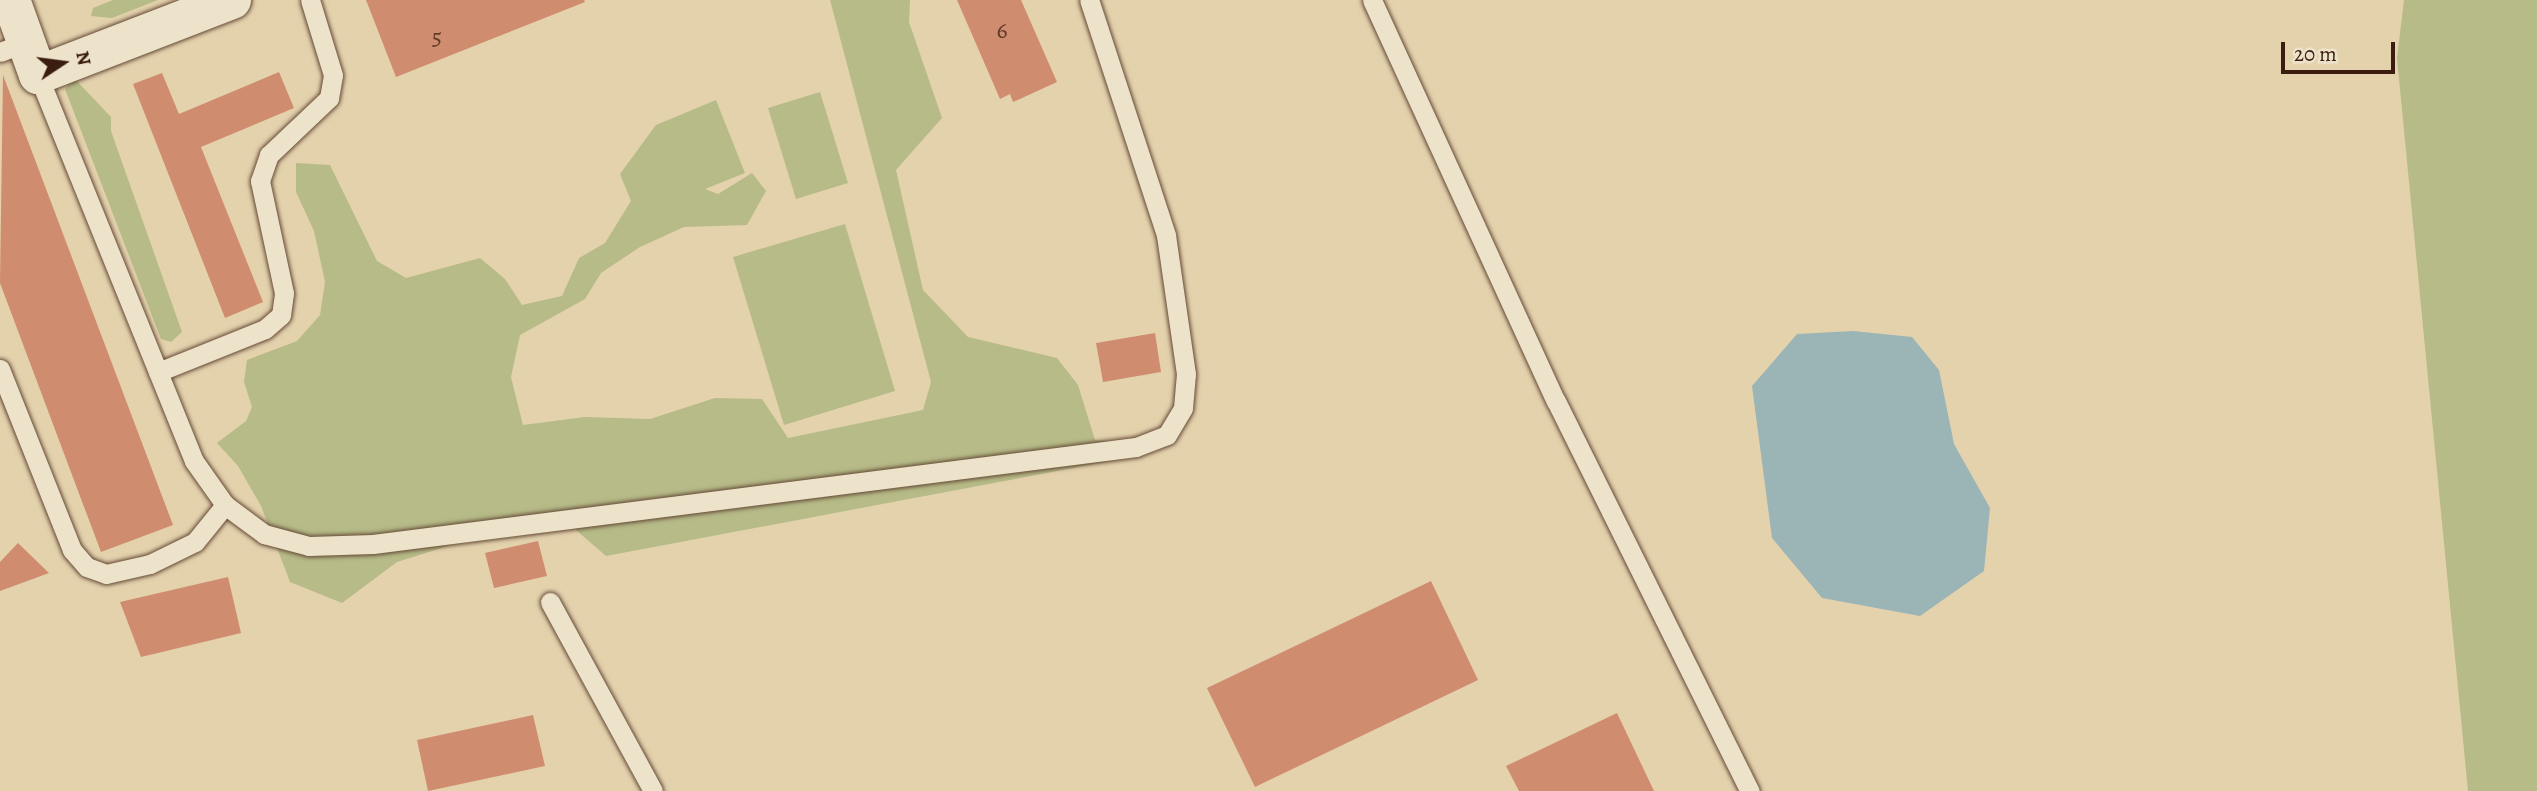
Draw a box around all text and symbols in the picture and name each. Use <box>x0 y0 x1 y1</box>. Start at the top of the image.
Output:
house number: 6 <box>996 17 1008 45</box>
house number: 5 <box>432 24 442 52</box>
north arrow <box>28 28 98 98</box>
scale bar <box>2285 28 2399 72</box>
text: 20 m <box>2294 40 2337 68</box>
text: N <box>69 49 98 68</box>

